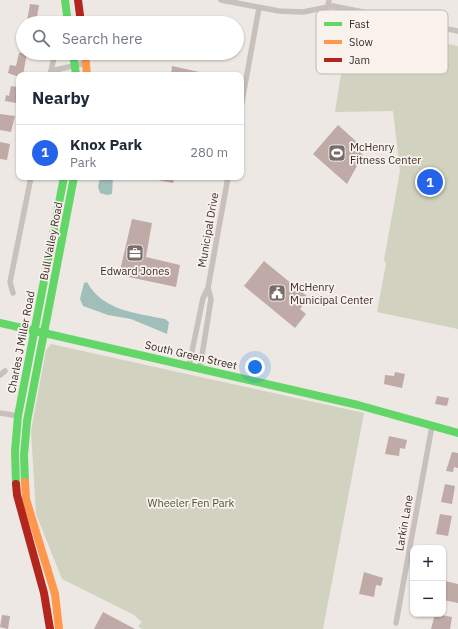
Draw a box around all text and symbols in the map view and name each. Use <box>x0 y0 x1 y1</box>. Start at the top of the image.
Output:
legend <box>316 10 448 74</box>
search box <box>16 16 244 60</box>
text: Fast <box>349 17 370 31</box>
icon: search <box>30 27 52 49</box>
text: Search here <box>62 29 142 48</box>
text: Slow <box>349 35 373 49</box>
text: Jam <box>349 53 370 67</box>
text: Nearby <box>32 87 90 109</box>
text: Knox Park <box>70 135 142 154</box>
place label: McHenry Fitness Center <box>350 140 421 167</box>
sports icon: McHenry Fitness Center <box>327 143 347 163</box>
text: 1 <box>41 144 49 161</box>
text: 280 m <box>190 144 228 161</box>
text: Park <box>70 154 96 171</box>
pin: 1 <box>417 167 443 197</box>
street label: Municipal Drive <box>195 191 221 269</box>
street label: Bull Valley Road <box>37 201 65 281</box>
office icon: Edward Jones <box>125 243 145 263</box>
place label: Edward Jones <box>100 264 170 278</box>
place label: McHenry Municipal Center <box>290 280 373 307</box>
public building icon: McHenry Municipal Center <box>267 283 287 303</box>
street label: Charles J Miller Road <box>4 290 38 394</box>
street label: South Green Street <box>144 338 239 372</box>
your location <box>245 357 265 377</box>
street label: Larkin Lane <box>392 494 416 552</box>
park label: Wheeler Fen Park <box>148 496 235 510</box>
map controls <box>410 545 446 617</box>
button: + <box>410 545 446 581</box>
button: − <box>410 581 446 617</box>

